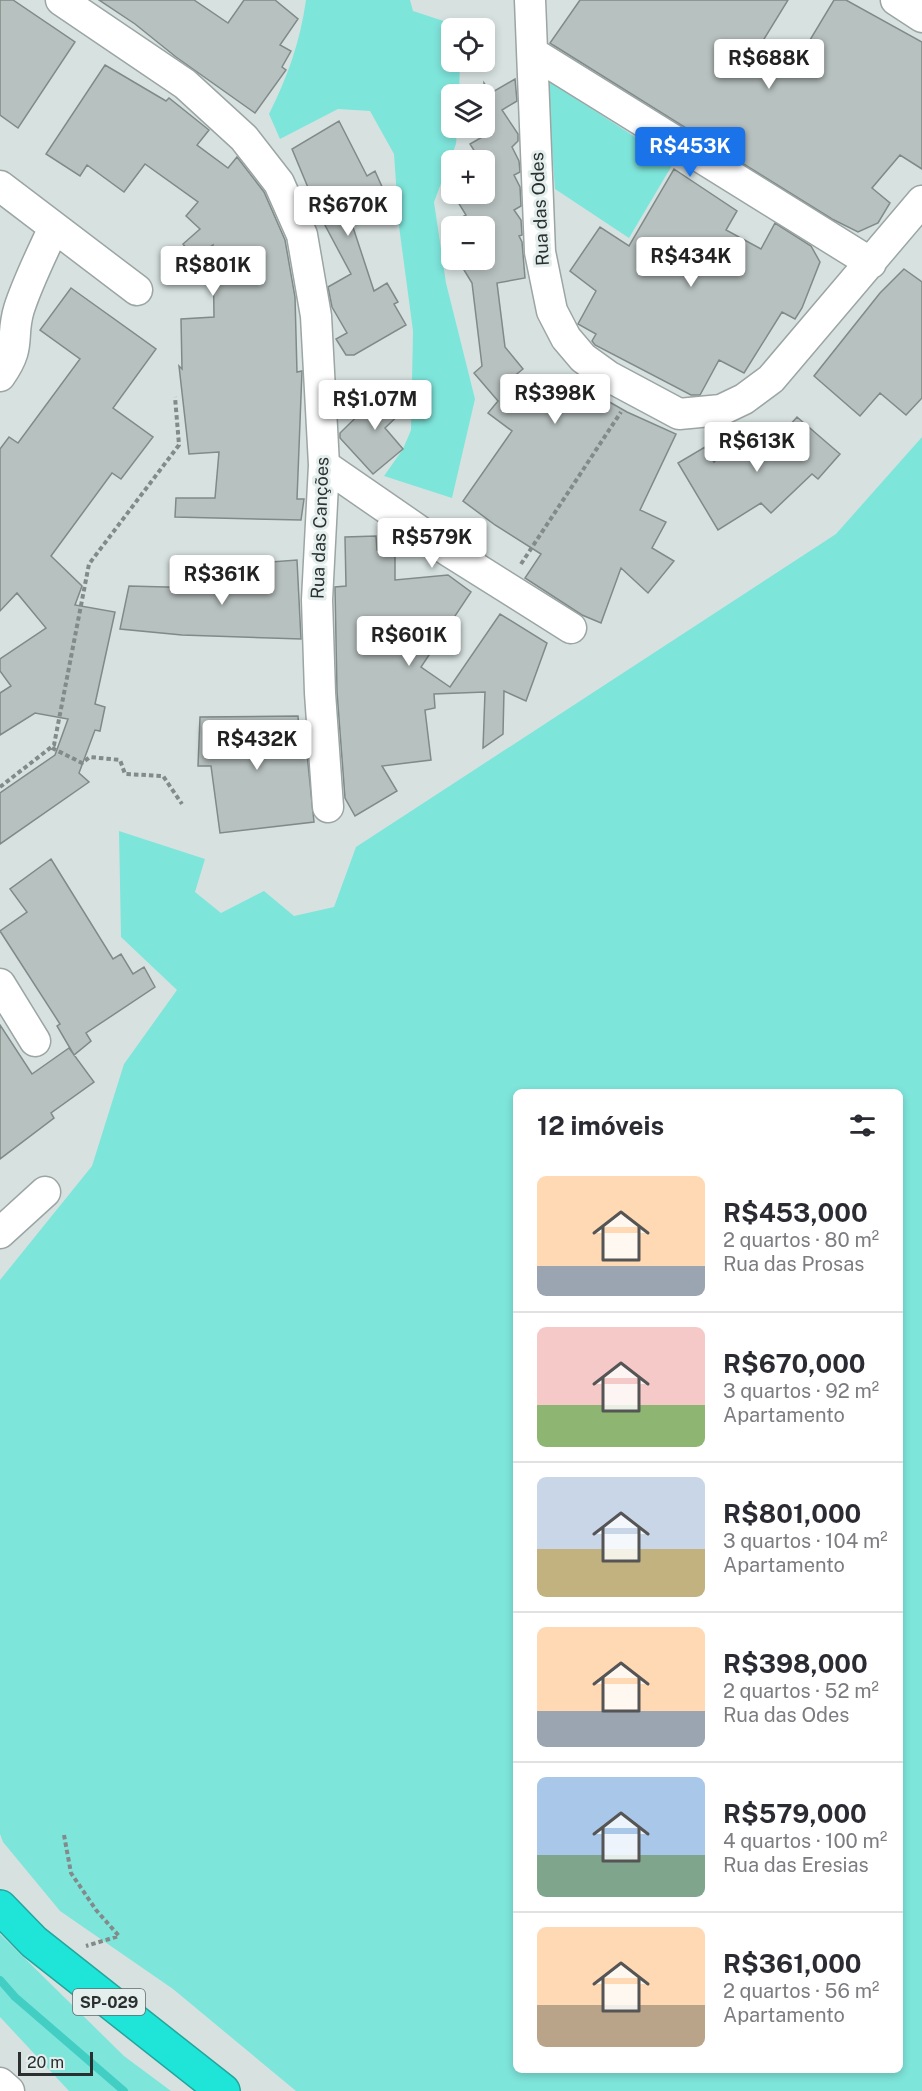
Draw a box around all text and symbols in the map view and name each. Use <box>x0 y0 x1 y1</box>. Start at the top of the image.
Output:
map controls <box>441 18 495 270</box>
button: locate <box>441 18 495 72</box>
pin: R$688K <box>720 39 818 90</box>
text: R$688K <box>728 46 810 70</box>
button: layers <box>441 84 495 138</box>
pin: R$453K <box>641 127 739 178</box>
text: R$453K <box>649 134 731 158</box>
button: + <box>441 150 495 204</box>
street label: Rua das Odes <box>526 152 553 266</box>
pin: R$670K <box>299 186 397 237</box>
text: R$670K <box>308 193 388 217</box>
button: − <box>441 216 495 270</box>
pin: R$434K <box>642 237 740 288</box>
text: R$434K <box>650 244 732 268</box>
pin: R$801K <box>164 246 262 297</box>
text: R$801K <box>175 253 251 277</box>
pin: R$398K <box>506 374 604 425</box>
pin: R$1.07M <box>320 380 430 431</box>
text: R$398K <box>514 381 596 405</box>
text: R$1.07M <box>333 387 417 411</box>
pin: R$613K <box>708 422 806 473</box>
text: R$613K <box>719 429 795 453</box>
street label: Rua das Canções <box>307 456 332 600</box>
pin: R$579K <box>383 518 481 569</box>
text: R$579K <box>392 525 472 549</box>
pin: R$361K <box>173 555 271 606</box>
text: R$361K <box>184 562 260 586</box>
pin: R$601K <box>360 616 458 667</box>
text: R$601K <box>371 623 447 647</box>
pin: R$432K <box>208 720 306 771</box>
text: R$432K <box>217 727 298 751</box>
icon: filters <box>846 1109 879 1142</box>
text: 12 imóveis <box>537 1110 664 1141</box>
text: R$453,000 <box>723 1197 868 1228</box>
icon: home <box>585 1200 657 1272</box>
text: 2 quartos · 80 m² <box>723 1228 879 1252</box>
text: Rua das Prosas <box>723 1252 864 1276</box>
text: R$670,000 <box>723 1348 866 1379</box>
icon: home <box>585 1351 657 1423</box>
text: 3 quartos · 92 m² <box>723 1379 879 1403</box>
text: Apartamento <box>723 1403 845 1427</box>
text: R$801,000 <box>723 1498 861 1529</box>
icon: home <box>585 1501 657 1573</box>
text: 3 quartos · 104 m² <box>723 1529 888 1553</box>
text: Apartamento <box>723 1553 845 1577</box>
text: R$398,000 <box>723 1648 868 1679</box>
icon: home <box>585 1651 657 1723</box>
text: 2 quartos · 52 m² <box>723 1679 879 1703</box>
text: Rua das Odes <box>723 1703 849 1727</box>
text: R$579,000 <box>723 1798 867 1829</box>
icon: home <box>585 1801 657 1873</box>
text: 4 quartos · 100 m² <box>723 1829 887 1853</box>
text: Rua das Eresias <box>723 1853 869 1877</box>
text: R$361,000 <box>723 1948 862 1979</box>
icon: home <box>585 1951 657 2023</box>
text: 2 quartos · 56 m² <box>723 1979 879 2003</box>
road number: SP-029 <box>73 1989 145 2015</box>
text: Apartamento <box>723 2003 845 2027</box>
scale bar <box>18 2049 93 2076</box>
text: 20 m <box>27 2053 64 2072</box>

